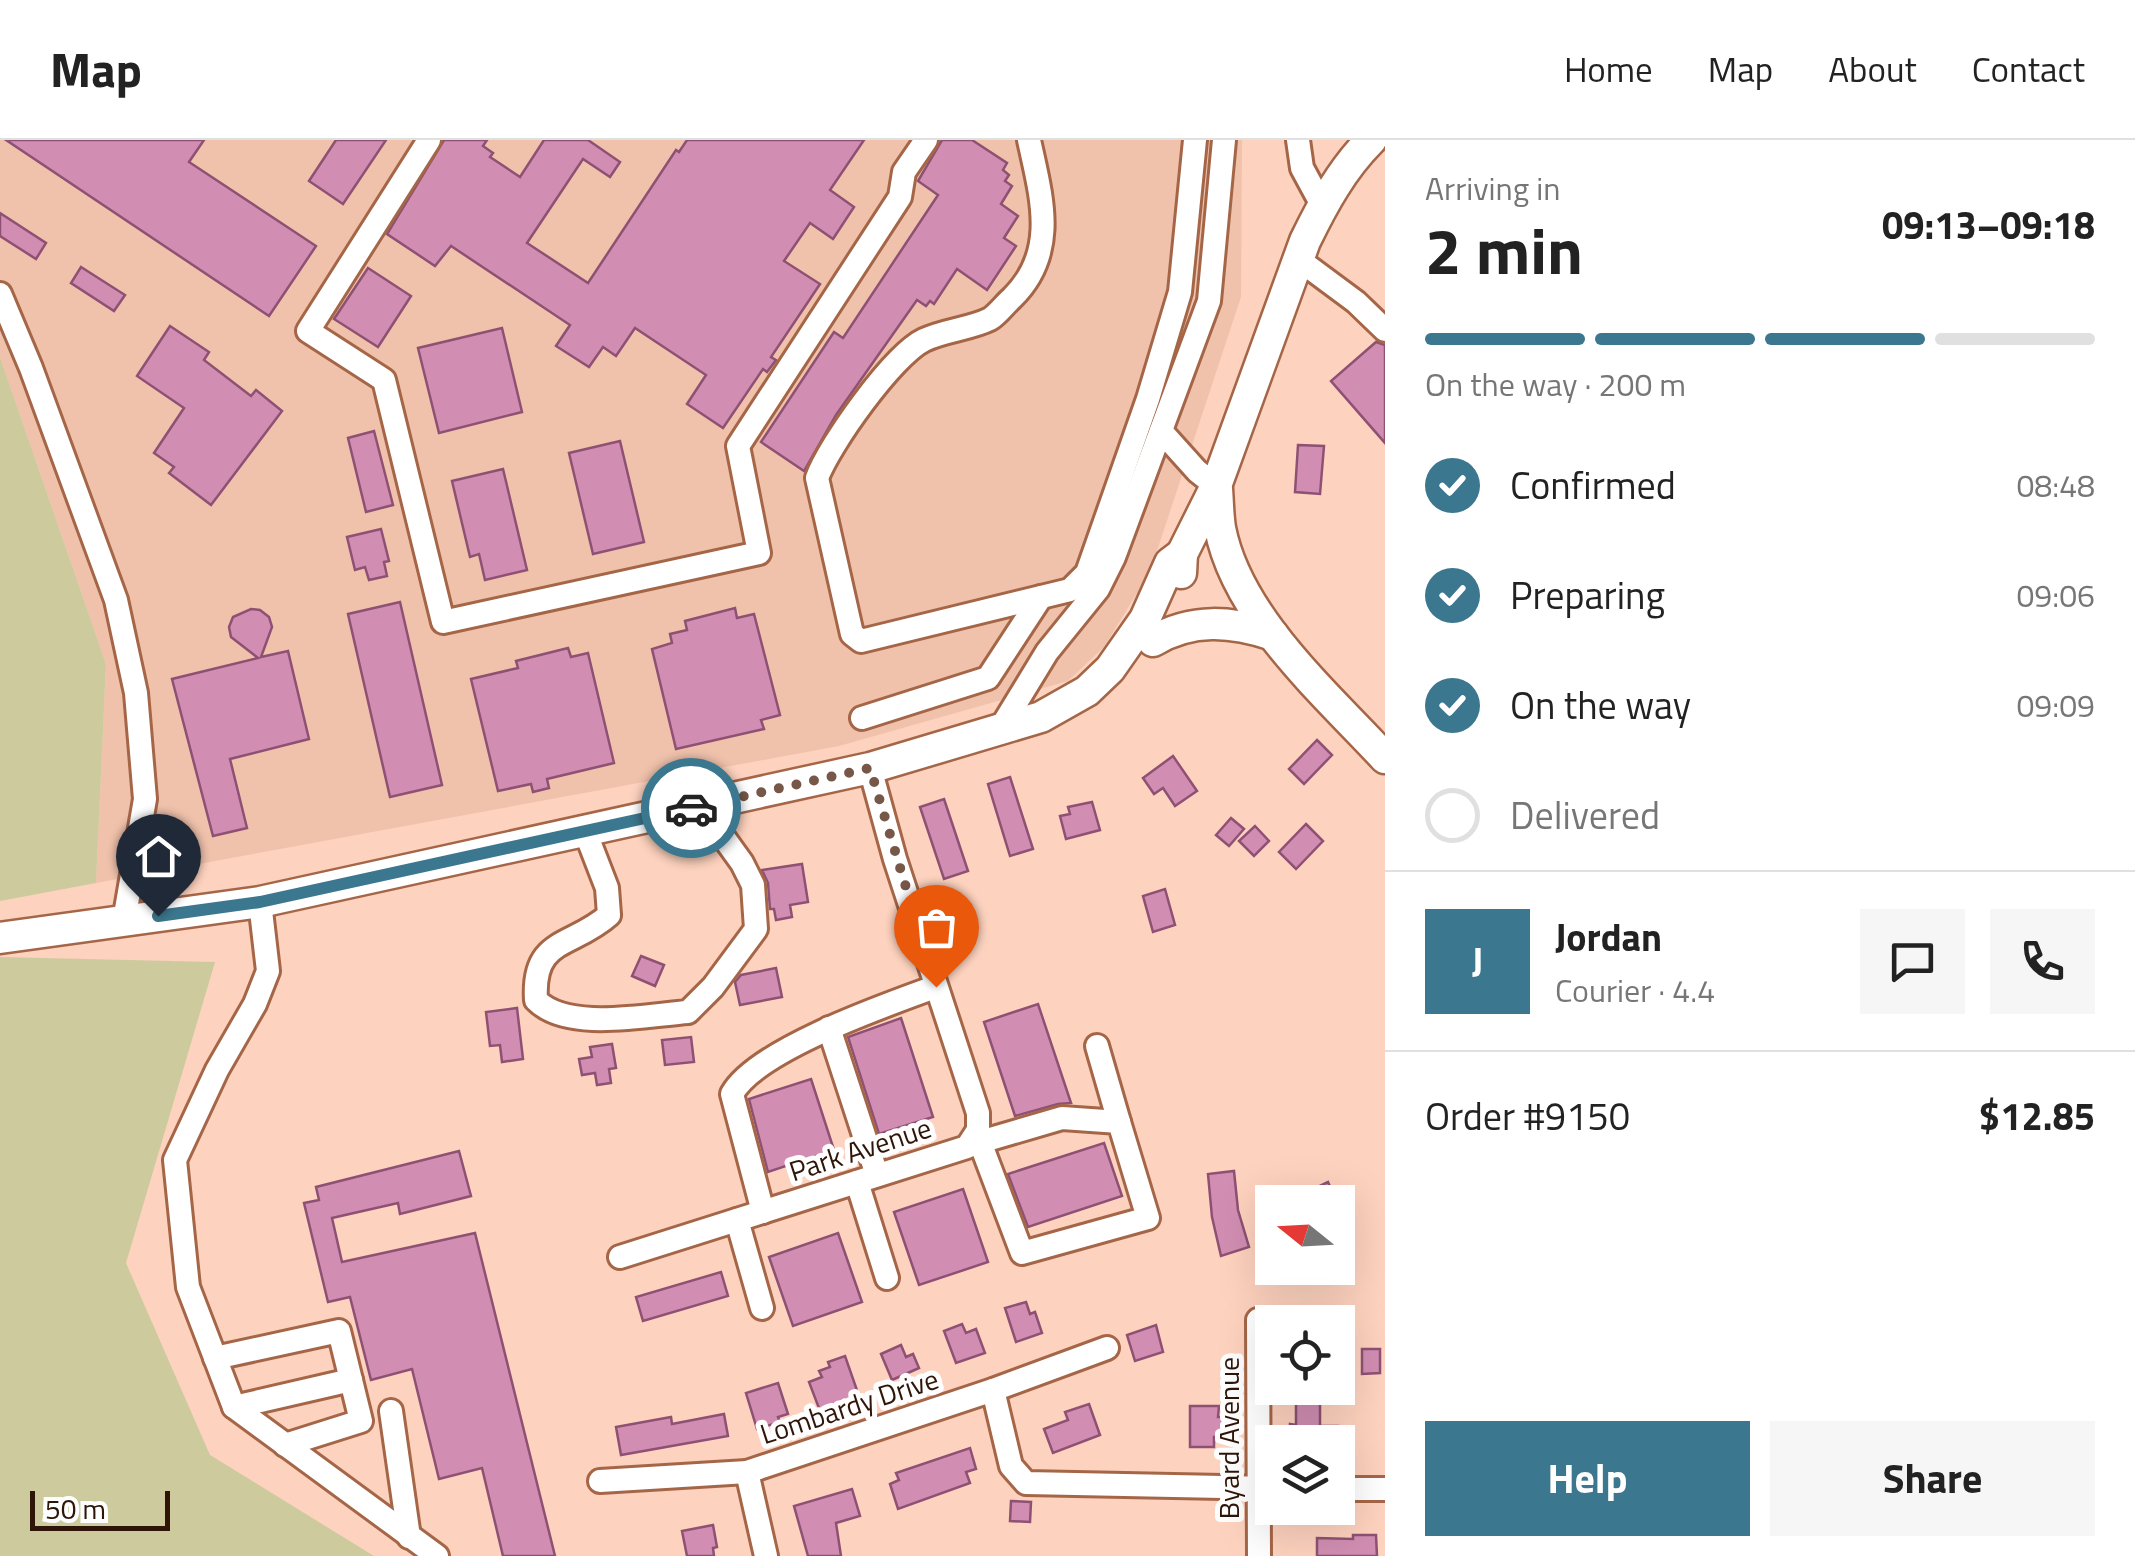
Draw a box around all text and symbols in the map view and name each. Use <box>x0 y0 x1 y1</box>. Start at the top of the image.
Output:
text: Map <box>50 33 142 106</box>
text: Home <box>1564 42 1653 96</box>
text: Map <box>1708 42 1773 96</box>
text: About <box>1828 42 1917 96</box>
text: Contact <box>1972 42 2085 96</box>
text: Arriving in <box>1425 164 1561 212</box>
text: 09:13–09:18 <box>1882 196 2095 254</box>
text: 2 min <box>1425 200 1583 299</box>
text: On the way · 200 m <box>1425 360 1686 408</box>
text: Confirmed <box>1510 456 1676 514</box>
icon: check <box>1425 458 1480 513</box>
text: 08:48 <box>2016 461 2095 509</box>
text: Preparing <box>1510 566 1665 624</box>
icon: check <box>1425 568 1480 623</box>
text: 09:06 <box>2016 571 2095 619</box>
text: On the way <box>1510 676 1691 734</box>
icon: check <box>1425 678 1480 733</box>
text: 09:09 <box>2016 681 2095 729</box>
courier <box>641 758 741 858</box>
icon: car <box>664 781 719 836</box>
text: Delivered <box>1510 786 1660 844</box>
pin <box>116 814 201 917</box>
icon: home <box>131 829 186 884</box>
pin <box>894 885 979 988</box>
icon: bag <box>909 900 964 955</box>
text: Jordan <box>1555 908 1662 966</box>
button: chat <box>1860 909 1965 1014</box>
button: phone <box>1990 909 2095 1014</box>
text: J <box>1472 932 1483 990</box>
text: Courier · 4.4 <box>1555 966 1715 1014</box>
text: Order #9150 <box>1425 1087 1630 1145</box>
text: $12.85 <box>1979 1087 2095 1145</box>
street label: Park Avenue <box>783 1106 937 1192</box>
north arrow <box>1255 1185 1355 1285</box>
map controls <box>1255 1185 1355 1525</box>
button: locate <box>1255 1305 1355 1405</box>
street label: Lombardy Drive <box>754 1357 944 1455</box>
street label: Byard Avenue <box>1207 1357 1250 1519</box>
button: Help <box>1425 1421 1750 1536</box>
button: Share <box>1770 1421 2095 1536</box>
button: layers <box>1255 1425 1355 1525</box>
scale bar <box>30 1486 170 1530</box>
text: 50 m <box>45 1487 106 1530</box>

